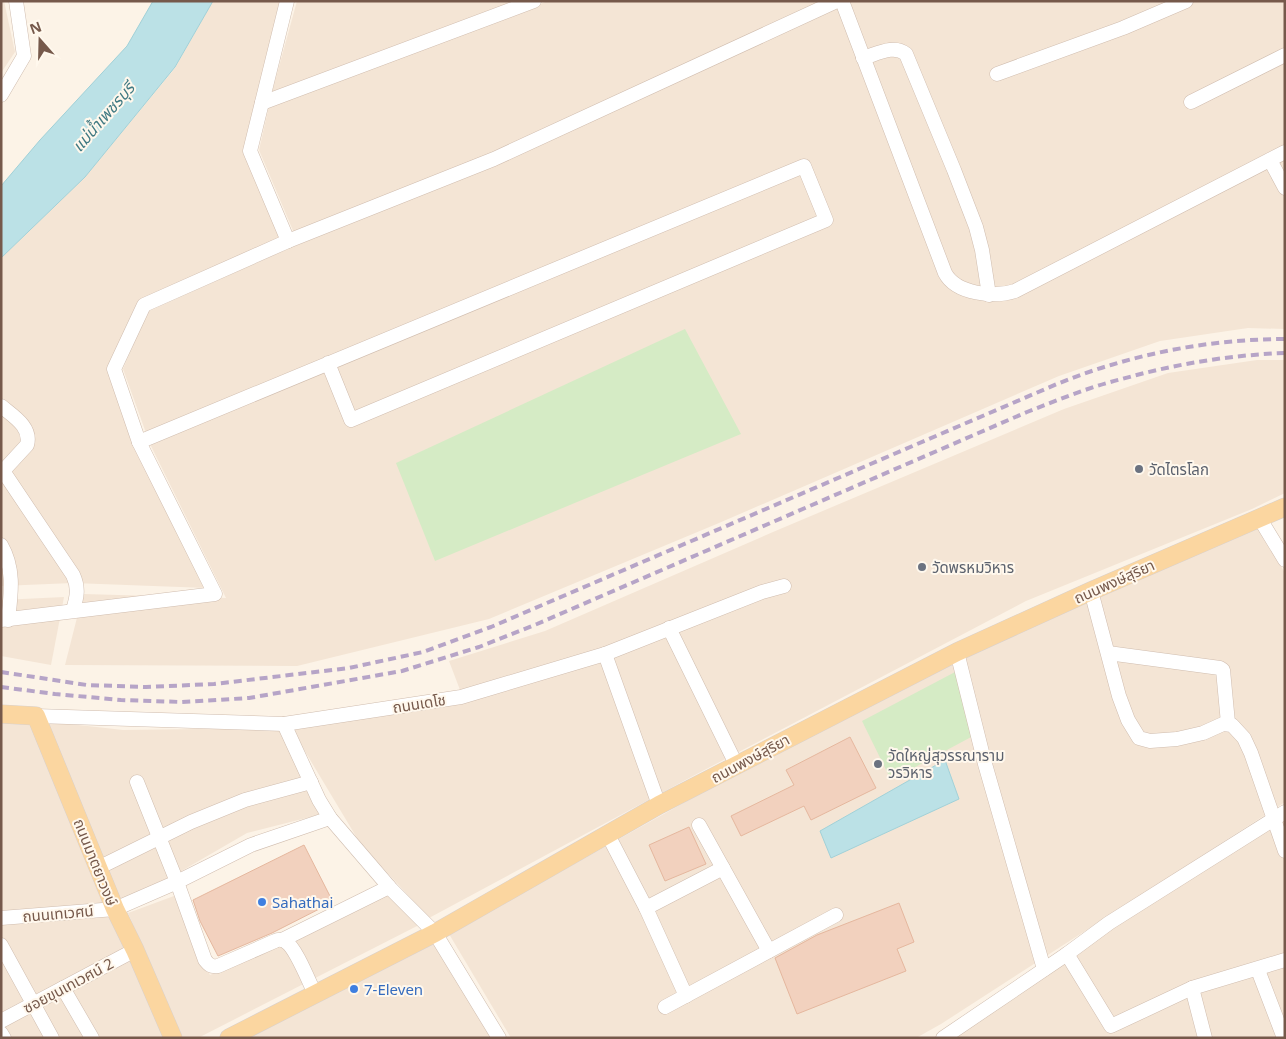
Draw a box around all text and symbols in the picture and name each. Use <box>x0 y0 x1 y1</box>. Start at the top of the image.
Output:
north arrow <box>15 15 65 65</box>
text: N <box>27 16 44 38</box>
water label: แม่น้ำเพชรบุรี <box>67 76 141 156</box>
place label: วัดไตรโลก <box>1149 459 1209 479</box>
marker: วัดไตรโลก <box>1133 463 1145 475</box>
street label: ถนนพงษ์สุริยา <box>1070 554 1158 608</box>
place label: วัดพรหมวิหาร <box>932 557 1014 577</box>
marker: วัดพรหมวิหาร <box>916 561 928 573</box>
street label: ถนนเดโช <box>391 689 447 717</box>
street label: ถนนพงษ์สุริยา <box>707 729 793 787</box>
place label: วัดใหญ่สุวรรณาราม วรวิหาร <box>888 745 1004 782</box>
marker: วัดใหญ่สุวรรณาราม วรวิหาร <box>872 758 884 770</box>
street label: ถนนมาตยาวงษ์ <box>69 815 123 909</box>
place label: Sahathai <box>272 892 333 912</box>
marker: Sahathai <box>256 896 268 908</box>
street label: ถนนเทเวศน์ <box>22 900 94 926</box>
street label: ซอยขุนเทเวศน์ 2 <box>19 953 117 1017</box>
place label: 7-Eleven <box>364 979 423 999</box>
marker: 7-Eleven <box>348 983 360 995</box>

